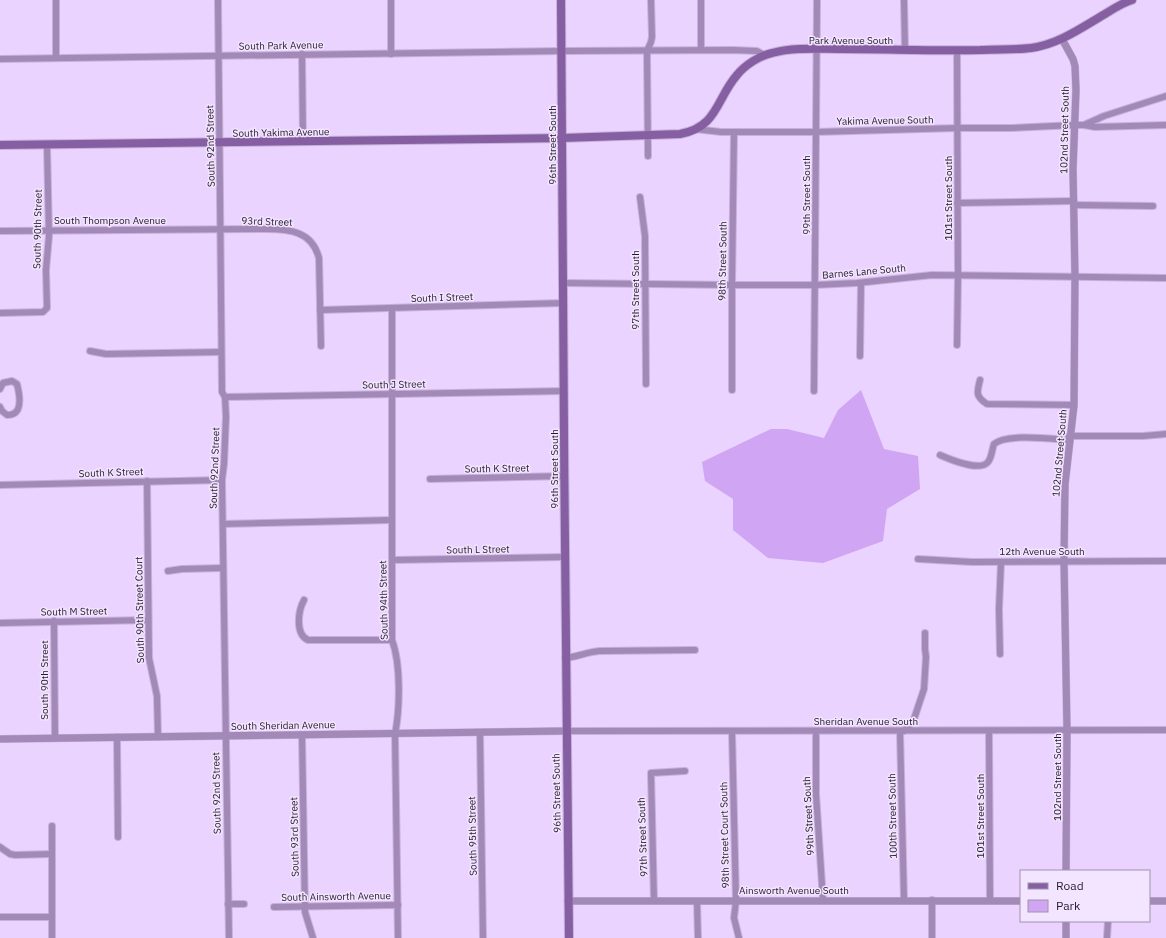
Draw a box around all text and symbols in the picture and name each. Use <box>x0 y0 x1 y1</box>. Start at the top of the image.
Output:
street label: Park Avenue South <box>809 34 893 47</box>
street label: South Park Avenue <box>239 38 324 53</box>
street label: 102nd Street South <box>1057 86 1072 174</box>
street label: South 92nd Street <box>203 104 218 187</box>
street label: 96th Street South <box>546 105 559 185</box>
street label: Yakima Avenue South <box>836 113 934 128</box>
street label: South Yakima Avenue <box>232 125 330 140</box>
street label: 99th Street South <box>800 155 813 235</box>
street label: 101st Street South <box>942 156 955 240</box>
street label: South 90th Street <box>30 189 45 269</box>
street label: South Thompson Avenue <box>54 214 167 227</box>
street label: 93rd Street <box>241 214 293 229</box>
street label: 98th Street South <box>715 221 730 301</box>
street label: 97th Street South <box>629 250 642 330</box>
street label: Barnes Lane South <box>822 261 906 282</box>
street label: South I Street <box>411 290 474 305</box>
street label: South J Street <box>362 377 426 392</box>
street label: 102nd Street South <box>1049 409 1070 497</box>
street label: South 92nd Street <box>207 426 222 509</box>
street label: 96th Street South <box>548 429 561 509</box>
street label: South K Street <box>465 461 530 476</box>
street label: South K Street <box>78 465 144 480</box>
street label: South L Street <box>446 542 510 557</box>
street label: 12th Avenue South <box>999 545 1085 558</box>
street label: South 90th Street Court <box>132 556 147 663</box>
street label: South 94th Street <box>376 560 391 640</box>
street label: South M Street <box>41 604 108 619</box>
street label: South 90th Street <box>38 640 51 720</box>
street label: Sheridan Avenue South <box>814 715 918 728</box>
street label: South Sheridan Avenue <box>231 718 336 733</box>
street label: 102nd Street South <box>1051 733 1064 821</box>
street label: South 92nd Street <box>209 751 224 834</box>
street label: 96th Street South <box>549 753 564 833</box>
street label: 100th Street South <box>885 773 900 859</box>
street label: 101st Street South <box>974 774 987 858</box>
street label: 99th Street South <box>800 776 817 856</box>
street label: 98th Street Court South <box>717 782 732 888</box>
street label: South 93rd Street <box>287 796 302 877</box>
street label: South 95th Street <box>465 796 480 876</box>
street label: 97th Street South <box>635 797 650 877</box>
legend <box>1020 870 1150 922</box>
text: Road <box>1056 878 1084 893</box>
street label: Ainsworth Avenue South <box>739 884 849 897</box>
street label: South Ainsworth Avenue <box>281 889 392 904</box>
text: Park <box>1056 898 1081 913</box>

